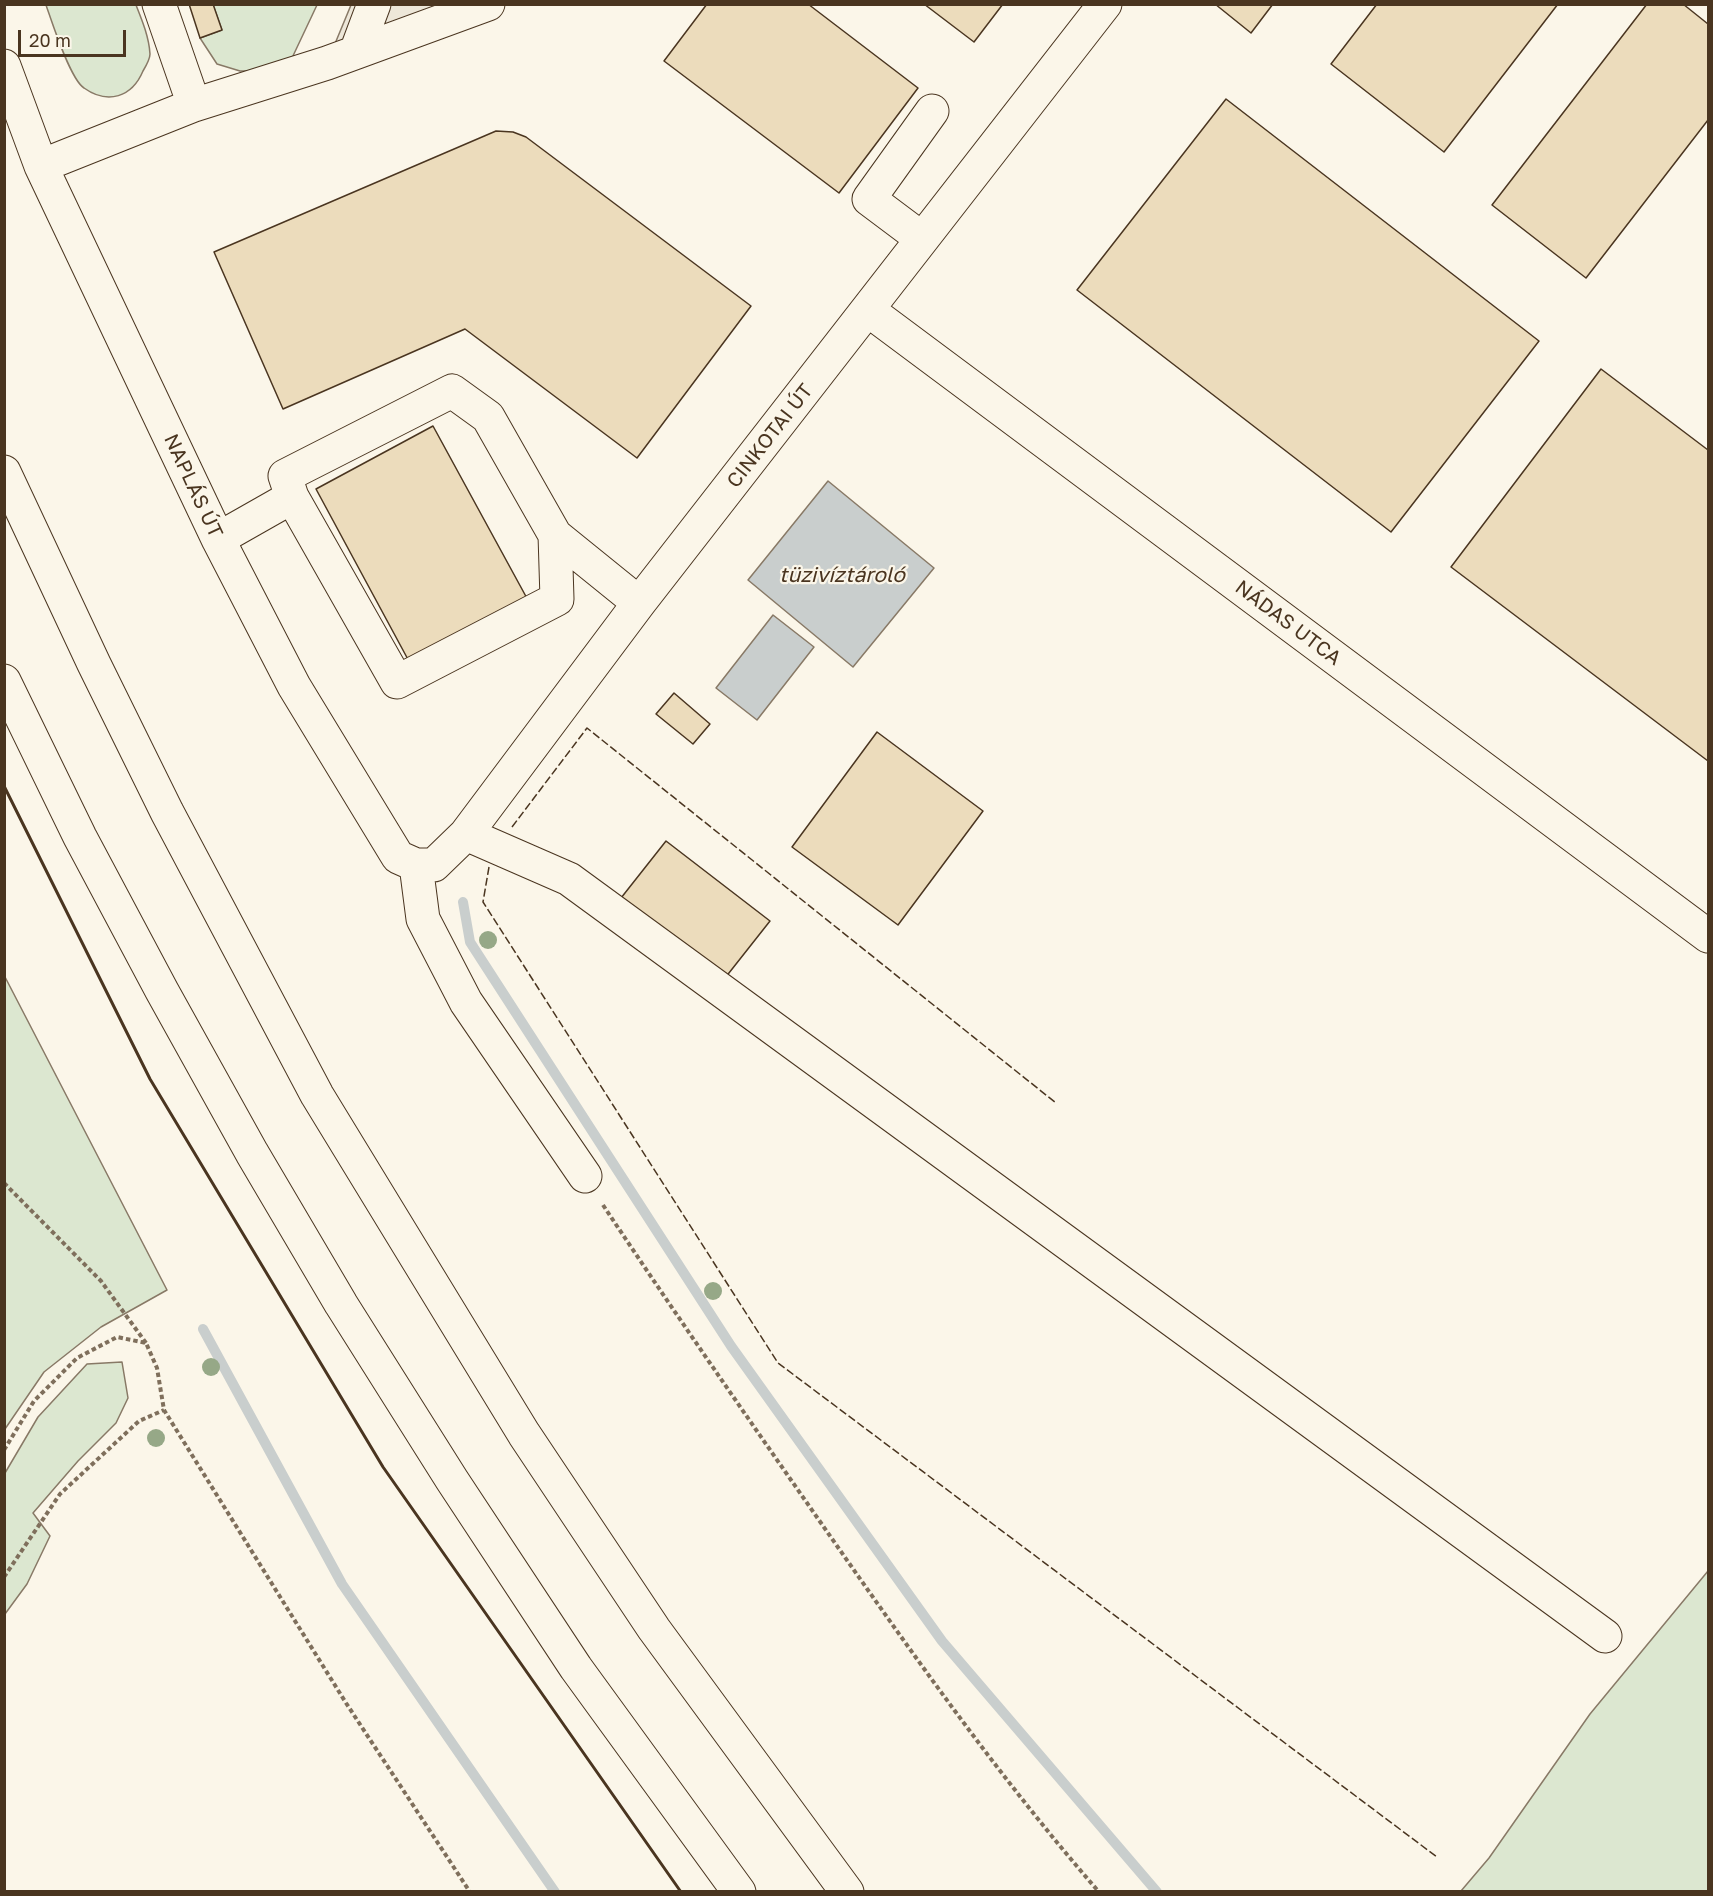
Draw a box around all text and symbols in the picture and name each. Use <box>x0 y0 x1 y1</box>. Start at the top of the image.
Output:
scale bar <box>21 18 129 56</box>
text: 20 m <box>29 29 71 51</box>
street label: CINKOTAI ÚT <box>722 379 818 493</box>
street label: NAPLÁS ÚT <box>159 430 227 542</box>
water label: tüzivíztároló <box>779 562 905 588</box>
street label: NÁDAS UTCA <box>1230 575 1346 671</box>

